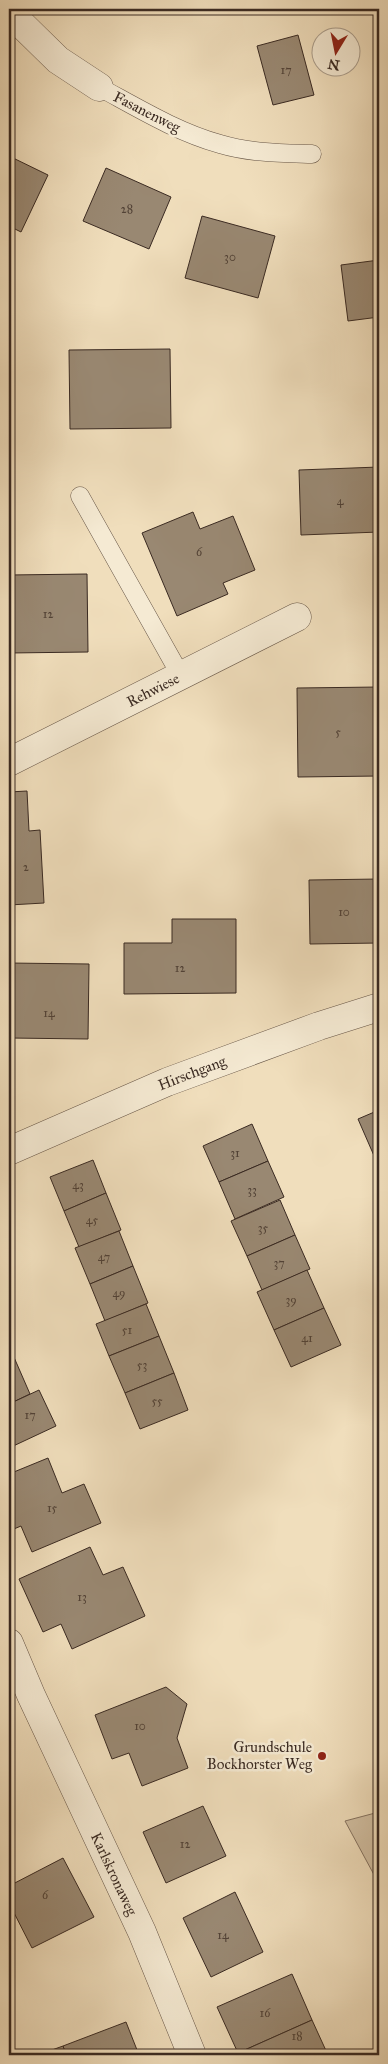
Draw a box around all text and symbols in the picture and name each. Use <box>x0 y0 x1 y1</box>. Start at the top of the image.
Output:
north arrow <box>310 28 360 78</box>
text: N <box>326 55 341 74</box>
house number: 17 <box>280 63 292 77</box>
street label: Fasanenweg <box>110 87 184 137</box>
house number: 28 <box>121 202 133 216</box>
house number: 30 <box>224 250 236 264</box>
house number: 4 <box>337 494 344 508</box>
house number: 6 <box>196 545 203 559</box>
house number: 12 <box>43 607 53 621</box>
street label: Rehwiese <box>124 669 182 711</box>
house number: 5 <box>335 725 341 739</box>
house number: 2 <box>23 860 29 874</box>
house number: 10 <box>338 905 350 919</box>
house number: 12 <box>175 961 185 975</box>
house number: 14 <box>43 1006 55 1020</box>
street label: Hirschgang <box>155 1051 229 1094</box>
house number: 31 <box>230 1146 240 1160</box>
house number: 43 <box>72 1178 84 1192</box>
house number: 33 <box>247 1183 257 1197</box>
house number: 45 <box>86 1213 99 1227</box>
house number: 35 <box>258 1221 269 1235</box>
house number: 47 <box>98 1250 110 1264</box>
house number: 37 <box>273 1256 285 1270</box>
house number: 49 <box>112 1286 126 1300</box>
house number: 39 <box>285 1293 297 1307</box>
house number: 51 <box>122 1323 132 1337</box>
house number: 41 <box>301 1331 313 1345</box>
house number: 53 <box>137 1358 147 1372</box>
house number: 55 <box>151 1394 163 1408</box>
house number: 17 <box>24 1408 36 1422</box>
house number: 15 <box>47 1501 58 1515</box>
house number: 13 <box>77 1590 87 1604</box>
house number: 10 <box>134 1719 146 1733</box>
place label: Grundschule Bockhorster Weg <box>207 1738 313 1773</box>
marker: Grundschule Bockhorster Weg <box>316 1750 328 1762</box>
street label: Karlskronaweg <box>87 1830 141 1919</box>
house number: 12 <box>180 1837 190 1851</box>
house number: 6 <box>42 1888 49 1902</box>
house number: 14 <box>217 1928 229 1942</box>
house number: 16 <box>260 2006 271 2020</box>
house number: 18 <box>291 2029 303 2043</box>

